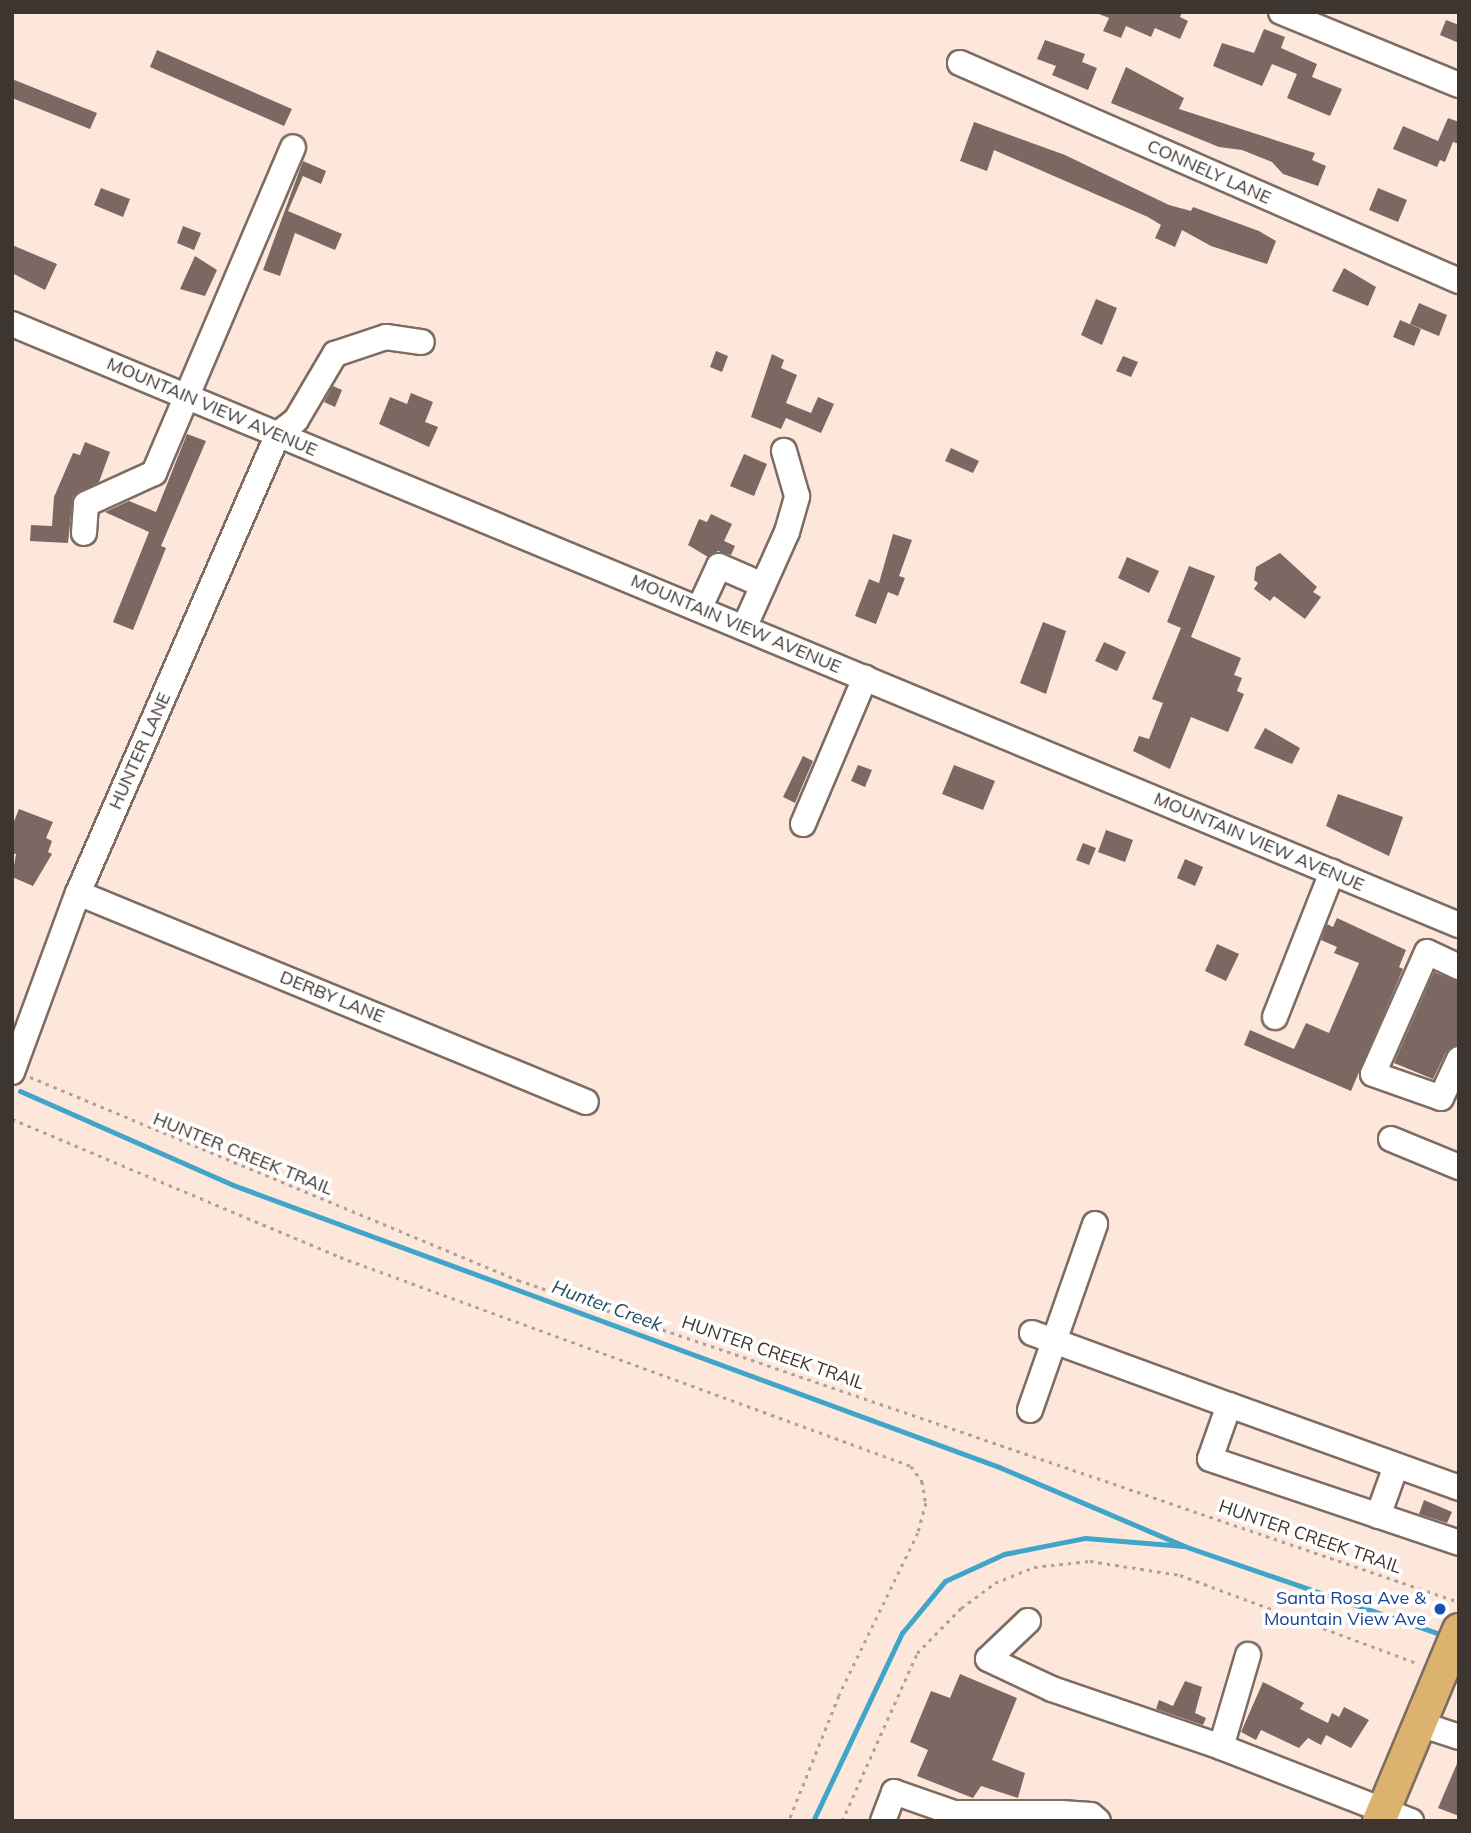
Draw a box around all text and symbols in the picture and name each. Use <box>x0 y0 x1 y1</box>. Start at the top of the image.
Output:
street label: CONNELY LANE <box>1144 135 1274 209</box>
street label: MOUNTAIN VIEW AVENUE <box>104 353 320 461</box>
street label: MOUNTAIN VIEW AVENUE <box>628 570 844 678</box>
street label: HUNTER LANE <box>105 689 175 813</box>
street label: MOUNTAIN VIEW AVENUE <box>1151 788 1367 896</box>
street label: DERBY LANE <box>277 966 387 1028</box>
street label: HUNTER CREEK TRAIL <box>150 1108 336 1200</box>
water label: Hunter Creek <box>549 1276 665 1336</box>
street label: HUNTER CREEK TRAIL <box>679 1312 867 1394</box>
street label: HUNTER CREEK TRAIL <box>1216 1496 1404 1578</box>
place label: Santa Rosa Ave & Mountain View Ave <box>1264 1588 1426 1630</box>
marker: Santa Rosa Ave & Mountain View Ave <box>1432 1601 1448 1617</box>

